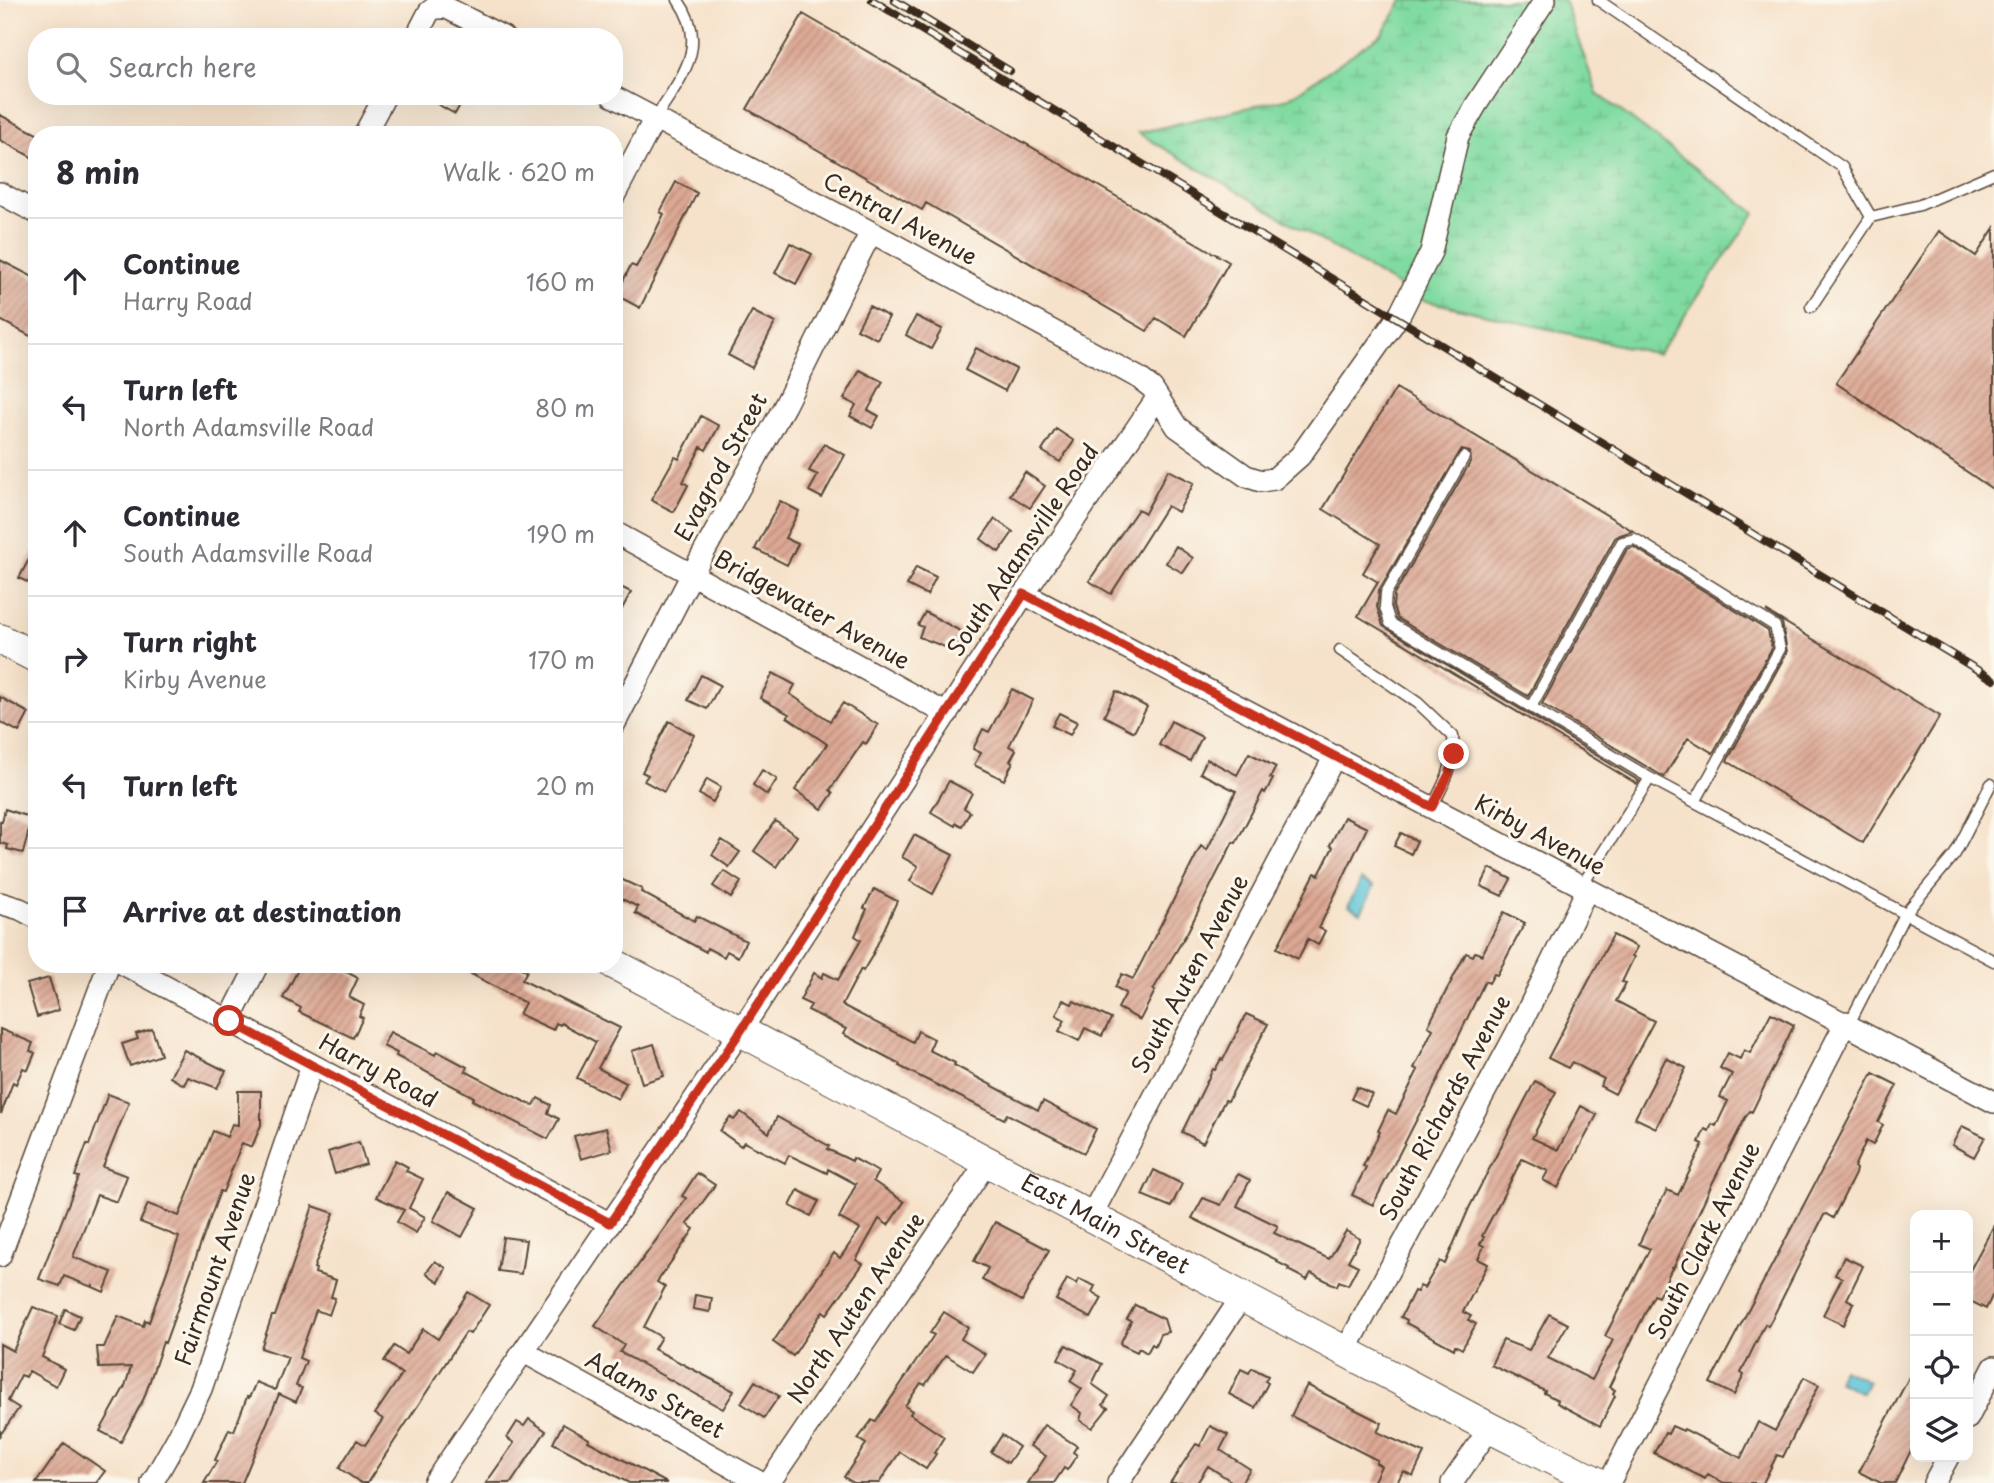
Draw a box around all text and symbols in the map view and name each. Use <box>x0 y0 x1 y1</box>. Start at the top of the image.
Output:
search box <box>28 28 623 105</box>
text: Search here <box>108 47 257 86</box>
icon: search <box>52 48 90 86</box>
text: 8 min <box>56 149 140 194</box>
text: Walk · 620 m <box>443 154 595 189</box>
street label: Central Avenue <box>817 162 984 273</box>
text: Continue <box>123 244 240 283</box>
icon: ahead <box>56 262 94 300</box>
text: 160 m <box>526 264 595 299</box>
text: Harry Road <box>123 283 253 318</box>
text: Turn left <box>123 370 238 409</box>
street label: Evagrod Street <box>664 386 775 547</box>
icon: left <box>56 388 94 426</box>
text: 80 m <box>535 390 595 425</box>
text: North Adamsville Road <box>123 409 374 444</box>
street label: South Adamsville Road <box>937 436 1106 663</box>
text: Continue <box>123 496 240 535</box>
icon: ahead <box>56 514 94 552</box>
text: 190 m <box>527 516 595 551</box>
text: South Adamsville Road <box>123 535 373 570</box>
street label: Bridgewater Avenue <box>708 540 917 677</box>
text: Turn right <box>123 622 257 661</box>
icon: right <box>56 640 94 678</box>
text: 170 m <box>528 642 595 677</box>
text: Kirby Avenue <box>123 661 267 696</box>
route end <box>1438 738 1469 769</box>
icon: left <box>56 766 94 804</box>
text: Turn left <box>123 766 238 805</box>
text: 20 m <box>536 768 595 803</box>
street label: Kirby Avenue <box>1469 784 1612 883</box>
street label: South Auten Avenue <box>1121 868 1256 1079</box>
icon: arrive <box>56 892 94 930</box>
text: Arrive at destination <box>123 892 402 931</box>
street label: South Richards Avenue <box>1369 988 1518 1227</box>
route start <box>213 1005 244 1036</box>
street label: Harry Road <box>313 1024 444 1116</box>
street label: South Clark Avenue <box>1638 1135 1768 1345</box>
street label: East Main Street <box>1015 1164 1197 1282</box>
street label: Fairmount Avenue <box>164 1167 263 1370</box>
street label: North Auten Avenue <box>778 1204 932 1410</box>
map controls <box>1910 1210 1973 1462</box>
button: + <box>1910 1210 1973 1273</box>
button: − <box>1910 1273 1973 1336</box>
button: locate <box>1910 1336 1973 1399</box>
street label: Adams Street <box>580 1341 732 1446</box>
button: layers <box>1910 1399 1973 1462</box>

